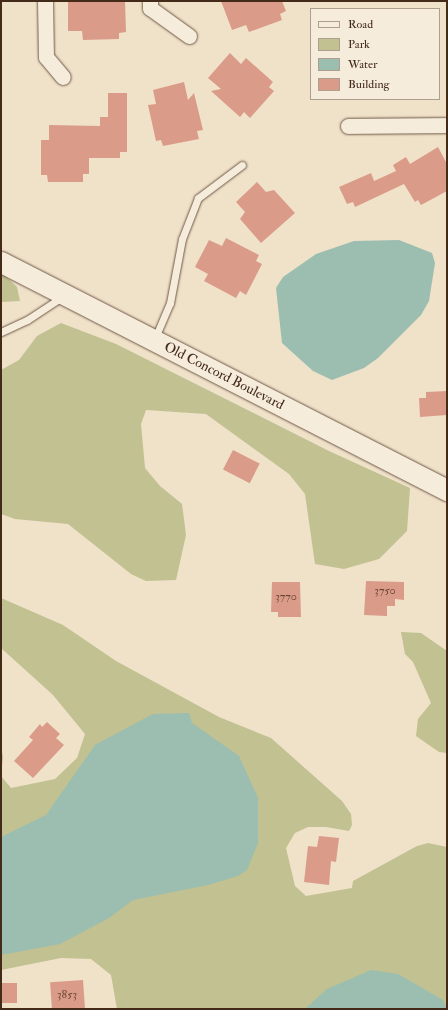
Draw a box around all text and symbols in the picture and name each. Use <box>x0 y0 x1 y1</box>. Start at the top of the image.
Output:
legend <box>310 8 440 100</box>
text: Road <box>348 17 373 32</box>
text: Park <box>348 37 370 52</box>
text: Water <box>348 57 377 72</box>
text: Building <box>348 77 389 92</box>
street label: Old Concord Boulevard <box>161 338 287 414</box>
house number: 3750 <box>374 584 396 598</box>
house number: 3770 <box>275 590 297 604</box>
house number: 3853 <box>57 988 77 1002</box>

